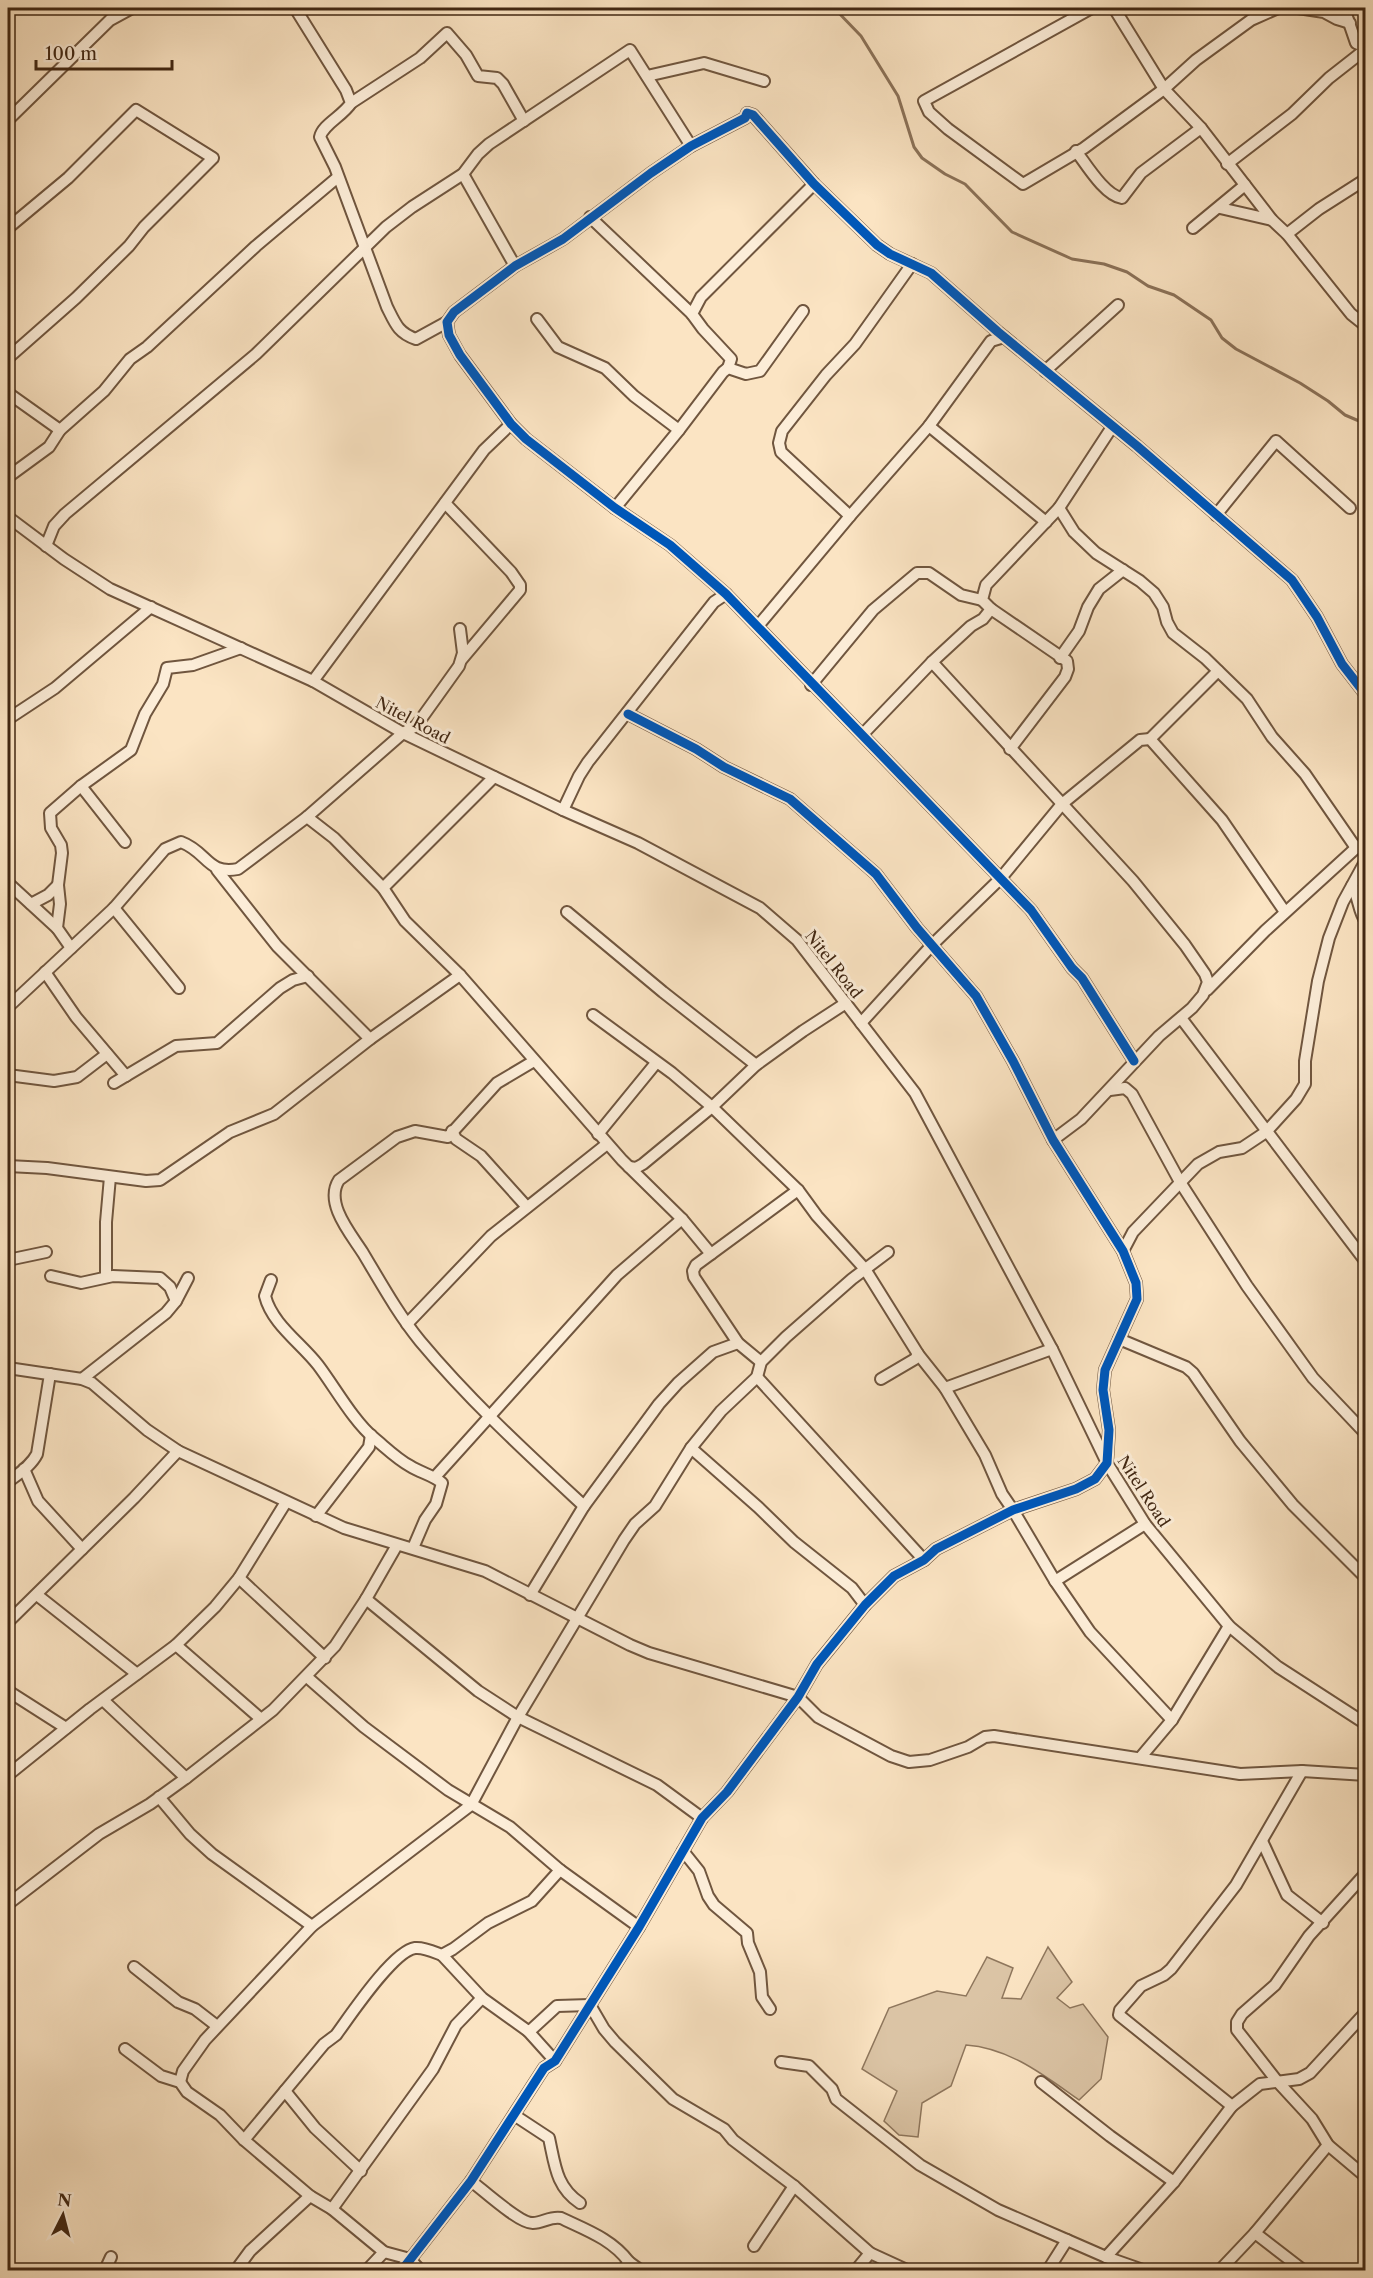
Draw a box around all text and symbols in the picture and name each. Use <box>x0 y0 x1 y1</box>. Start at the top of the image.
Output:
scale bar <box>36 33 172 71</box>
text: 100 m <box>45 43 97 65</box>
street label: Nitel Road <box>372 692 454 748</box>
street label: Nitel Road <box>801 926 867 1002</box>
street label: Nitel Road <box>1114 1452 1175 1531</box>
north arrow <box>33 2185 93 2245</box>
text: N <box>57 2189 73 2211</box>

